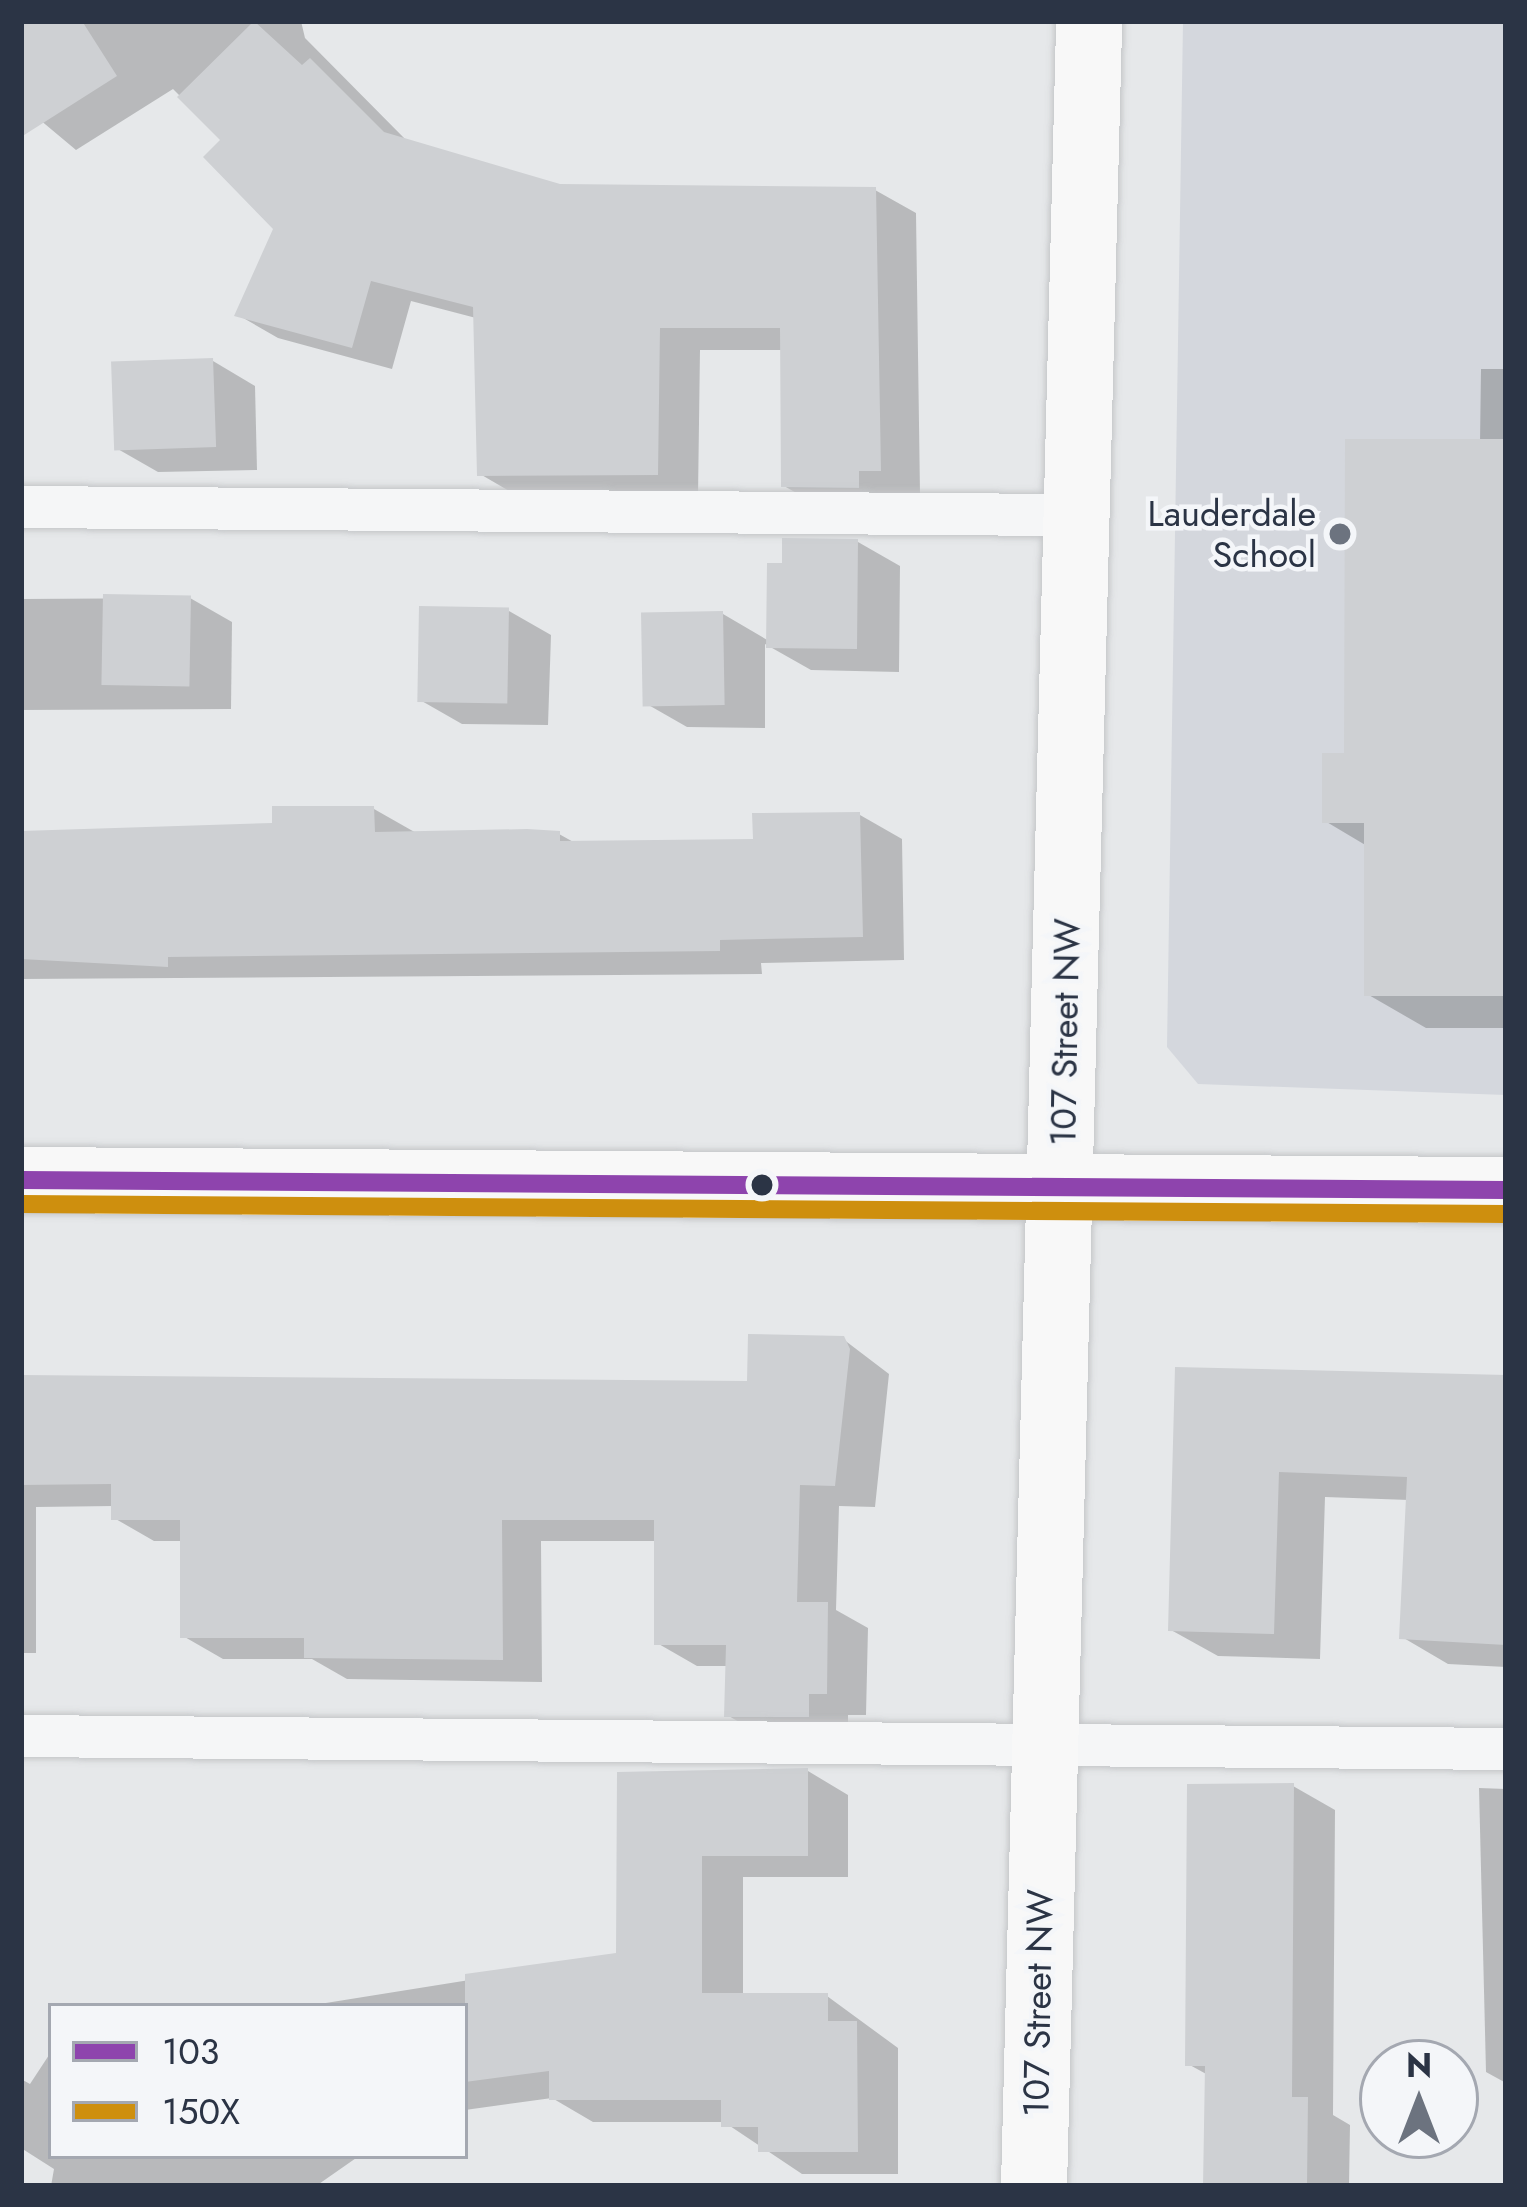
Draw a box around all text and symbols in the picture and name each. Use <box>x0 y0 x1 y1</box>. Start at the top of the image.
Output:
place label: Lauderdale School <box>1148 491 1316 576</box>
marker: Lauderdale School <box>1327 521 1353 547</box>
street label: 107 Street NW <box>1041 918 1089 1146</box>
unlabelled marker <box>751 1174 773 1196</box>
street label: 107 Street NW <box>1014 1889 1062 2117</box>
legend <box>48 2003 468 2159</box>
text: 103 <box>162 2025 219 2077</box>
north arrow <box>1359 2039 1479 2159</box>
text: N <box>1406 2042 1432 2089</box>
text: 150X <box>162 2085 240 2137</box>

